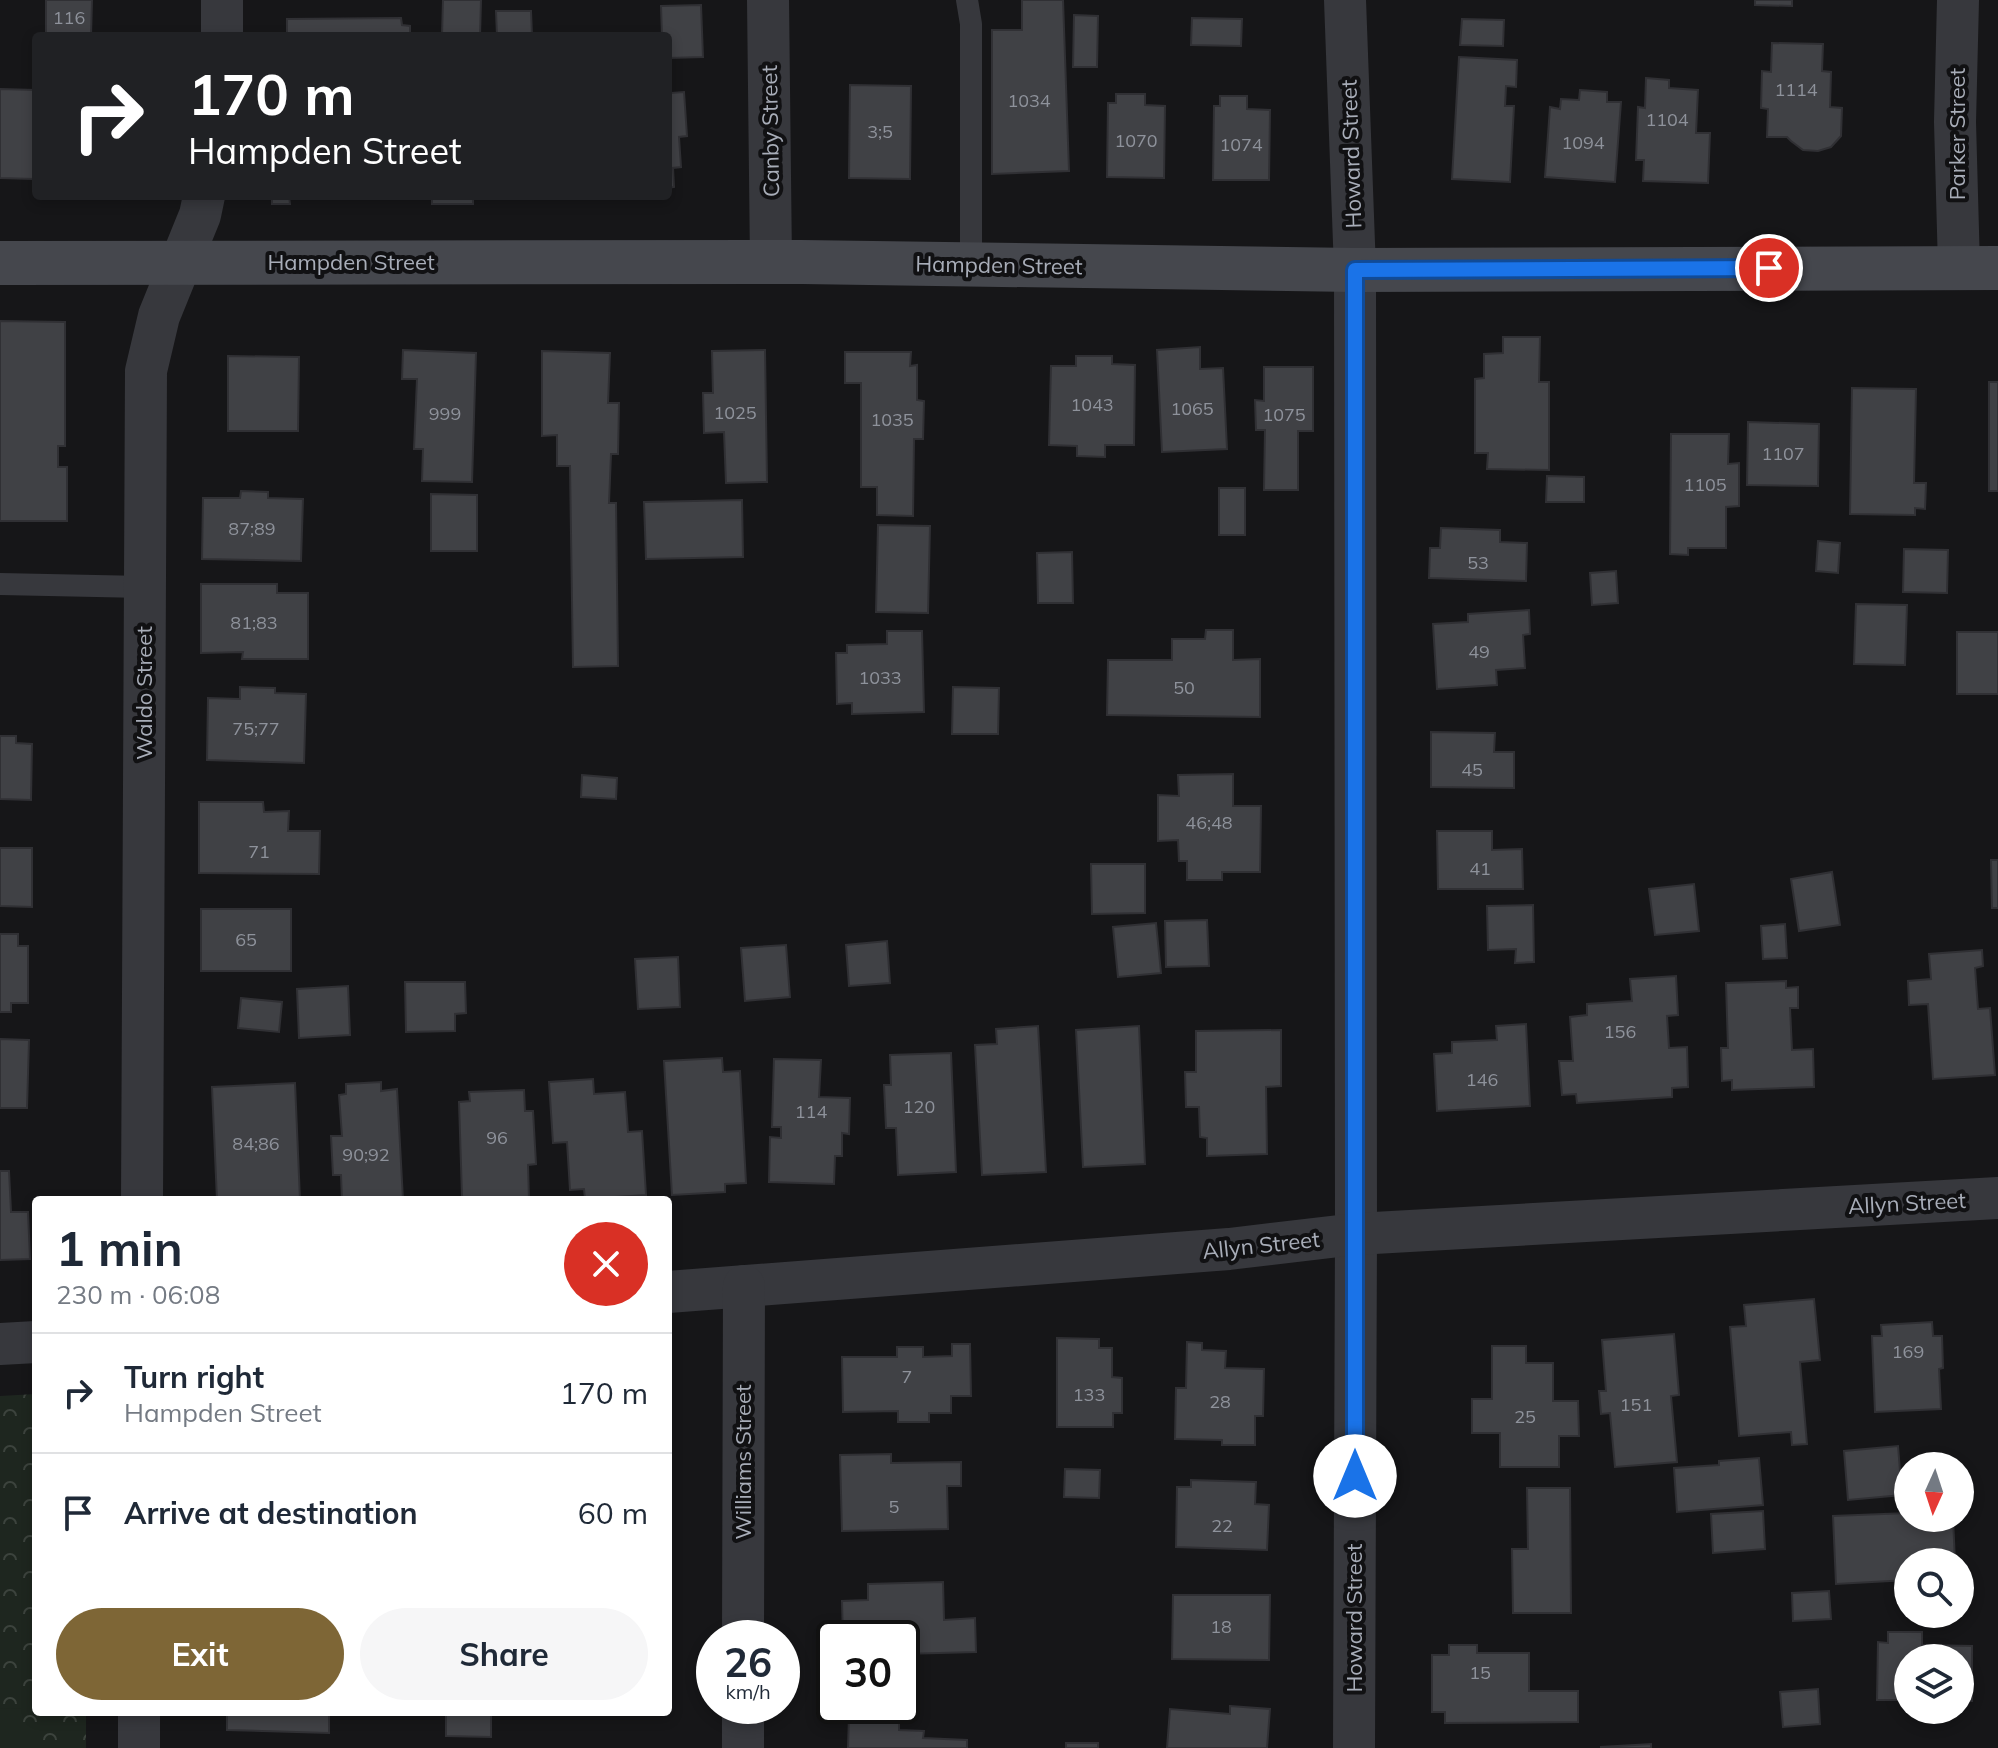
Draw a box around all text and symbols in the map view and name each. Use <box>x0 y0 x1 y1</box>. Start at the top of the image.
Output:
house number: 116 <box>53 6 85 29</box>
text: 170 m <box>188 59 355 129</box>
icon: right <box>56 64 160 168</box>
street label: Canby Street <box>755 64 785 197</box>
street label: Parker Street <box>1943 67 1971 200</box>
house number: 1114 <box>1774 78 1818 101</box>
street label: Howard Street <box>1334 79 1368 229</box>
house number: 1034 <box>1007 89 1051 112</box>
house number: 1104 <box>1645 108 1689 131</box>
house number: 3;5 <box>867 120 893 143</box>
text: Hampden Street <box>188 128 462 173</box>
house number: 1070 <box>1114 129 1158 152</box>
house number: 1094 <box>1561 131 1605 154</box>
house number: 1074 <box>1219 133 1263 156</box>
pin <box>1735 234 1803 302</box>
icon: arrive <box>1747 246 1791 290</box>
street label: Hampden Street <box>267 248 435 276</box>
street label: Hampden Street <box>915 250 1083 280</box>
house number: 1043 <box>1070 393 1114 416</box>
house number: 1065 <box>1170 397 1214 420</box>
house number: 1025 <box>713 401 757 424</box>
house number: 999 <box>429 402 461 425</box>
house number: 1075 <box>1262 403 1306 426</box>
house number: 1035 <box>870 408 914 431</box>
house number: 1107 <box>1761 442 1805 465</box>
house number: 1105 <box>1683 473 1727 496</box>
house number: 87;89 <box>228 517 276 540</box>
house number: 53 <box>1467 551 1489 574</box>
house number: 81;83 <box>230 611 278 634</box>
street label: Waldo Street <box>130 626 158 760</box>
house number: 49 <box>1468 640 1490 663</box>
house number: 1033 <box>858 666 902 689</box>
house number: 50 <box>1173 676 1195 699</box>
house number: 75;77 <box>232 717 280 740</box>
house number: 45 <box>1461 758 1483 781</box>
house number: 46;48 <box>1185 811 1233 834</box>
house number: 71 <box>248 840 270 863</box>
house number: 41 <box>1469 857 1491 880</box>
house number: 65 <box>235 928 257 951</box>
house number: 156 <box>1604 1020 1636 1043</box>
house number: 146 <box>1466 1068 1498 1091</box>
house number: 120 <box>903 1095 935 1118</box>
house number: 114 <box>795 1100 827 1123</box>
house number: 96 <box>486 1126 508 1149</box>
house number: 84;86 <box>232 1132 280 1155</box>
house number: 90;92 <box>342 1143 390 1166</box>
street label: Allyn Street <box>1847 1186 1967 1220</box>
text: 1 min <box>56 1218 183 1278</box>
button: close <box>564 1222 648 1306</box>
street label: Allyn Street <box>1201 1225 1321 1265</box>
text: 230 m · 06:08 <box>56 1278 220 1311</box>
house number: 169 <box>1892 1340 1924 1363</box>
text: Turn right <box>124 1358 264 1396</box>
house number: 7 <box>902 1365 912 1388</box>
icon: right <box>56 1371 100 1415</box>
text: 170 m <box>560 1374 648 1412</box>
house number: 133 <box>1073 1383 1105 1406</box>
street label: Williams Street <box>729 1384 757 1540</box>
house number: 28 <box>1209 1390 1231 1413</box>
house number: 151 <box>1620 1393 1652 1416</box>
text: Hampden Street <box>124 1396 322 1429</box>
house number: 25 <box>1514 1405 1536 1428</box>
position arrow <box>1313 1434 1397 1518</box>
north arrow <box>1894 1452 1974 1532</box>
map controls <box>1894 1452 1974 1724</box>
icon: arrive <box>56 1491 100 1535</box>
text: Arrive at destination <box>124 1494 418 1532</box>
text: 60 m <box>578 1494 648 1532</box>
house number: 5 <box>889 1495 900 1518</box>
house number: 22 <box>1211 1514 1233 1537</box>
street label: Howard Street <box>1340 1543 1368 1692</box>
button: search <box>1894 1548 1974 1628</box>
button: Exit <box>56 1608 344 1700</box>
button: Share <box>360 1608 648 1700</box>
house number: 18 <box>1210 1615 1232 1638</box>
speed limit sign: 30 <box>816 1620 920 1724</box>
text: 26 <box>724 1637 772 1687</box>
button: layers <box>1894 1644 1974 1724</box>
house number: 15 <box>1469 1661 1491 1684</box>
text: km/h <box>725 1679 771 1704</box>

